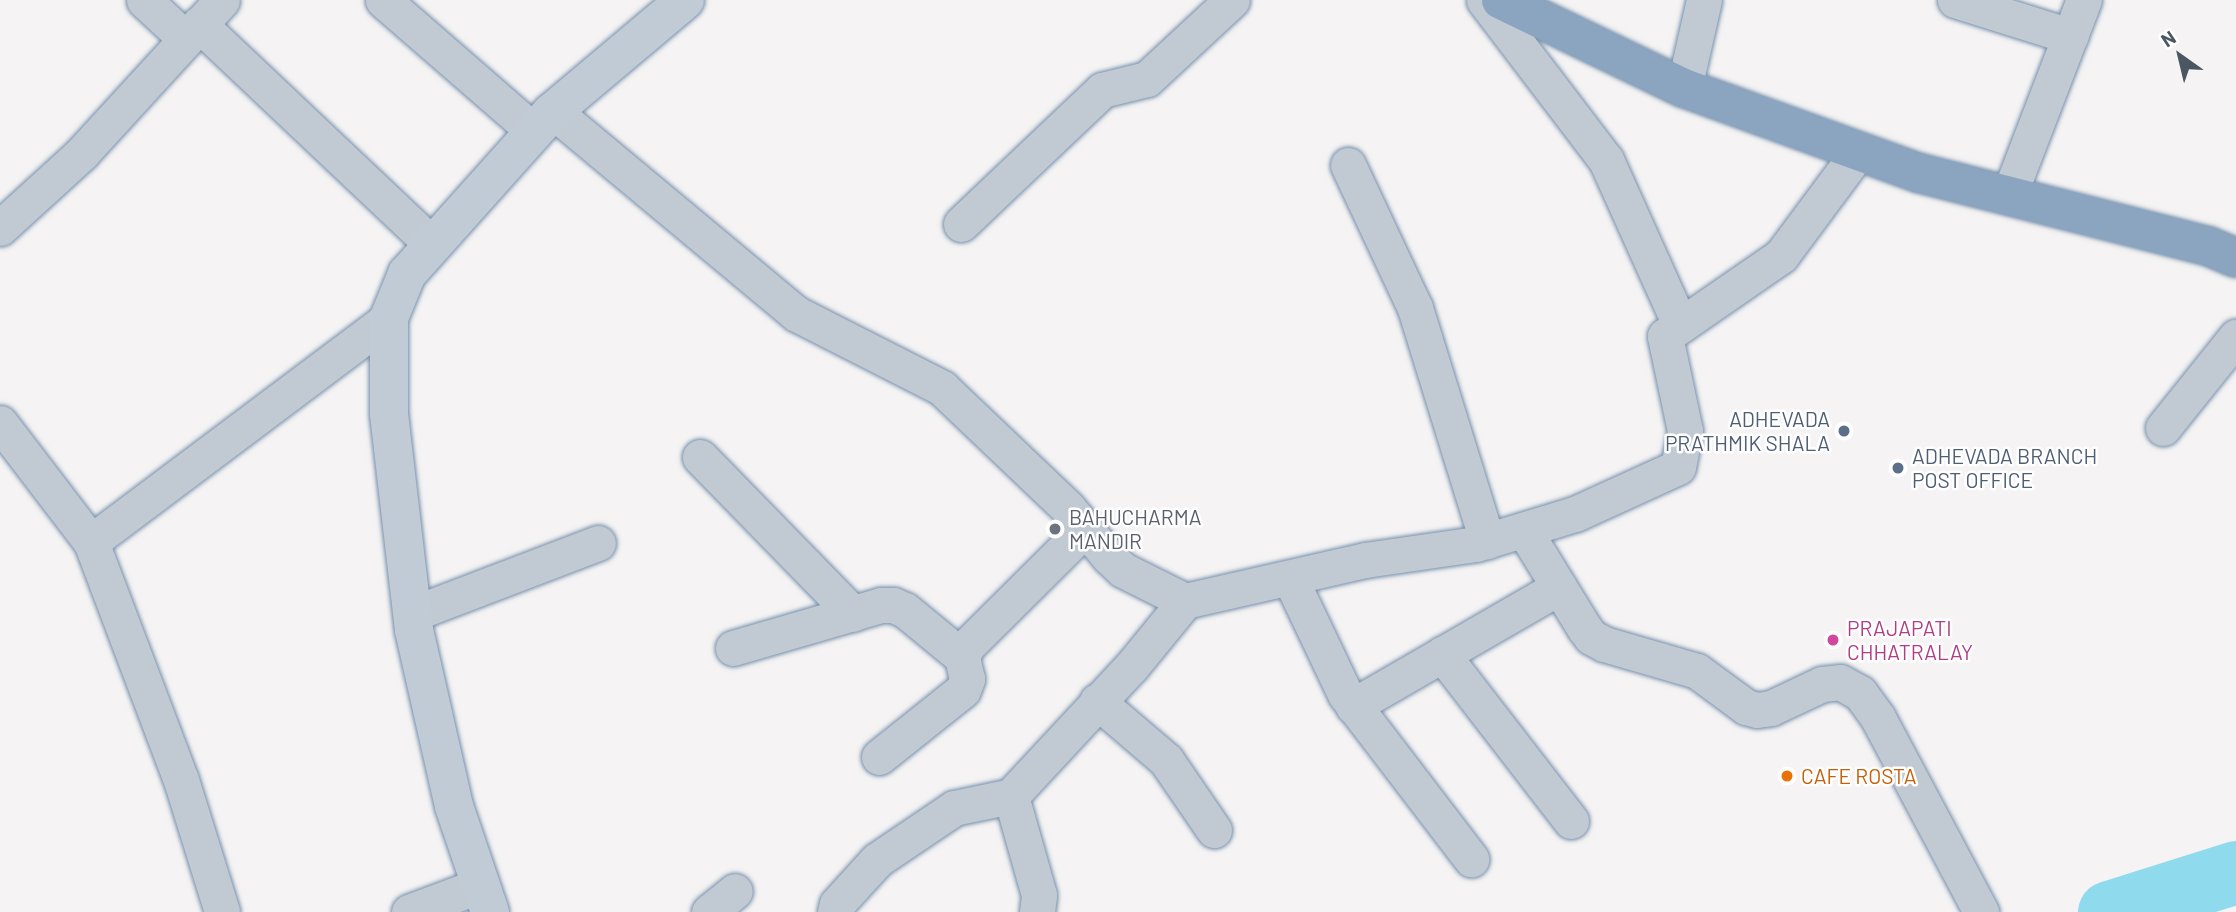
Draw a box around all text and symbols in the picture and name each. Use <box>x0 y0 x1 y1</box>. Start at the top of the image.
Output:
north arrow <box>2145 21 2215 91</box>
text: N <box>2156 25 2180 51</box>
place label: ADHEVADA PRATHMIK SHALA <box>1665 406 1830 456</box>
marker: ADHEVADA PRATHMIK SHALA <box>1836 423 1852 439</box>
place label: ADHEVADA BRANCH POST OFFICE <box>1912 443 2097 493</box>
marker: ADHEVADA BRANCH POST OFFICE <box>1890 460 1906 476</box>
place label: BAHUCHARMA MANDIR <box>1069 504 1201 554</box>
marker: BAHUCHARMA MANDIR <box>1047 521 1063 537</box>
place label: PRAJAPATI CHHATRALAY <box>1847 615 1973 665</box>
marker: PRAJAPATI CHHATRALAY <box>1825 632 1841 648</box>
place label: CAFE ROSTA <box>1801 763 1917 789</box>
marker: CAFE ROSTA <box>1779 768 1795 784</box>

